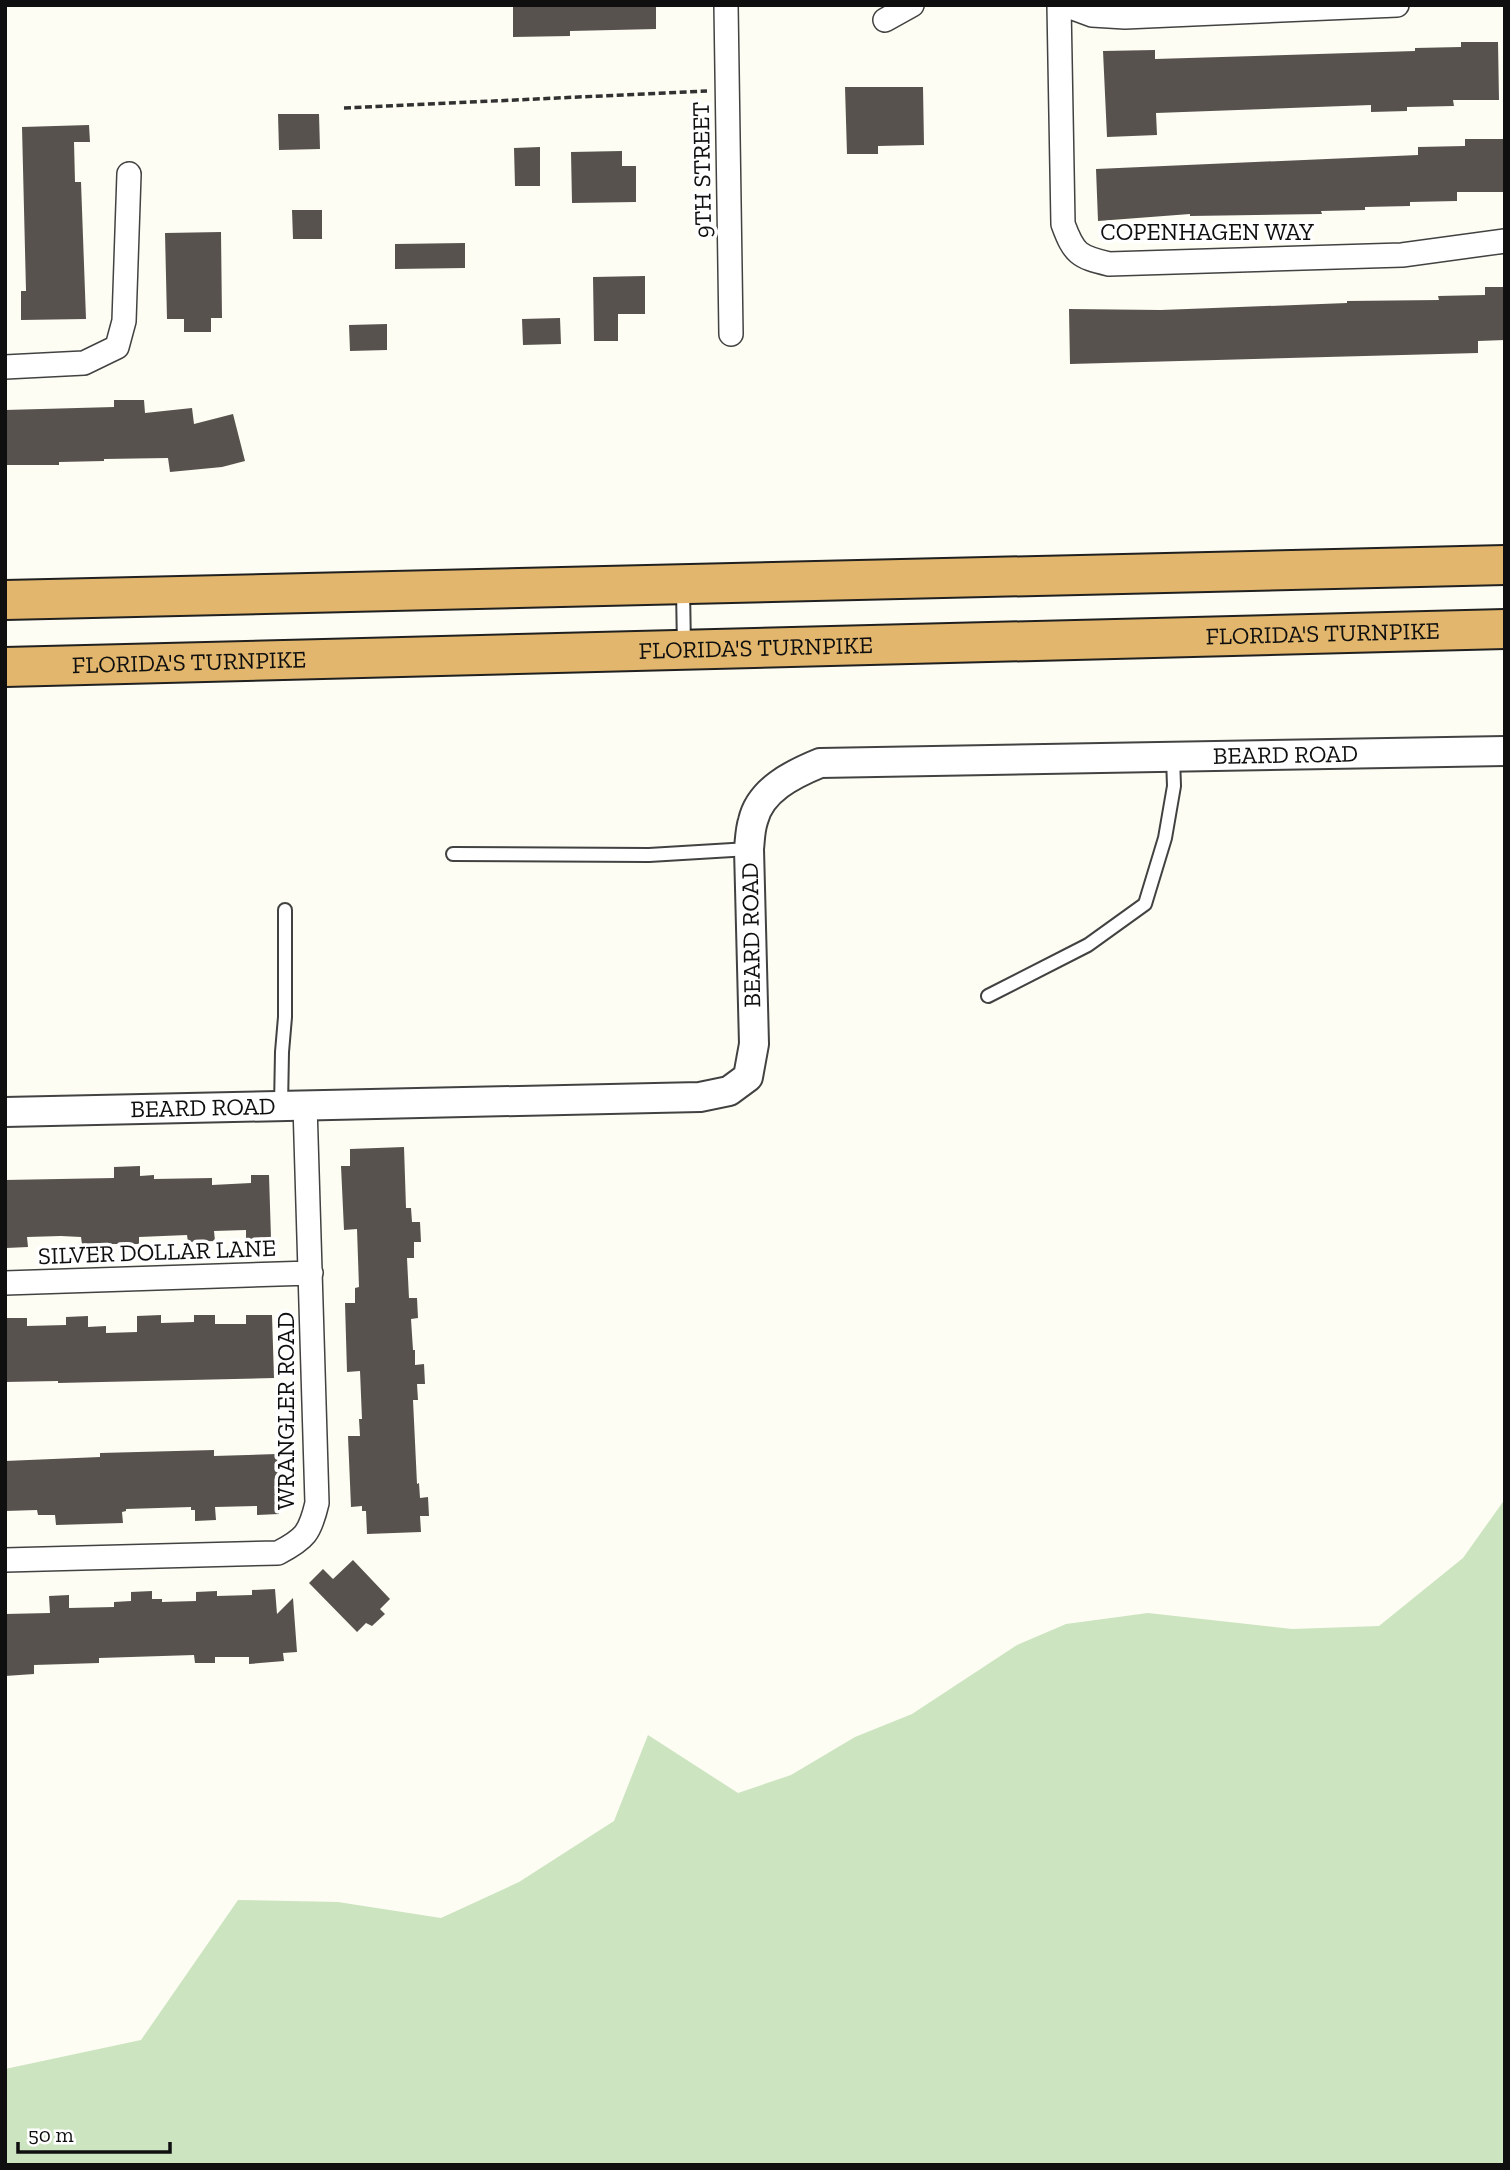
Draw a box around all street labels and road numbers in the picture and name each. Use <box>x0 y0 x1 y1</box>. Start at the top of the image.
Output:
street label: 9TH STREET <box>686 101 717 239</box>
street label: COPENHAGEN WAY <box>1100 217 1314 246</box>
street label: FLORIDA'S TURNPIKE <box>1205 616 1440 651</box>
street label: FLORIDA'S TURNPIKE <box>638 630 873 665</box>
street label: FLORIDA'S TURNPIKE <box>71 644 306 679</box>
street label: BEARD ROAD <box>1213 739 1358 770</box>
street label: BEARD ROAD <box>735 862 766 1008</box>
street label: BEARD ROAD <box>130 1091 276 1123</box>
street label: SILVER DOLLAR LANE <box>37 1233 277 1270</box>
street label: WRANGLER ROAD <box>271 1312 300 1510</box>

